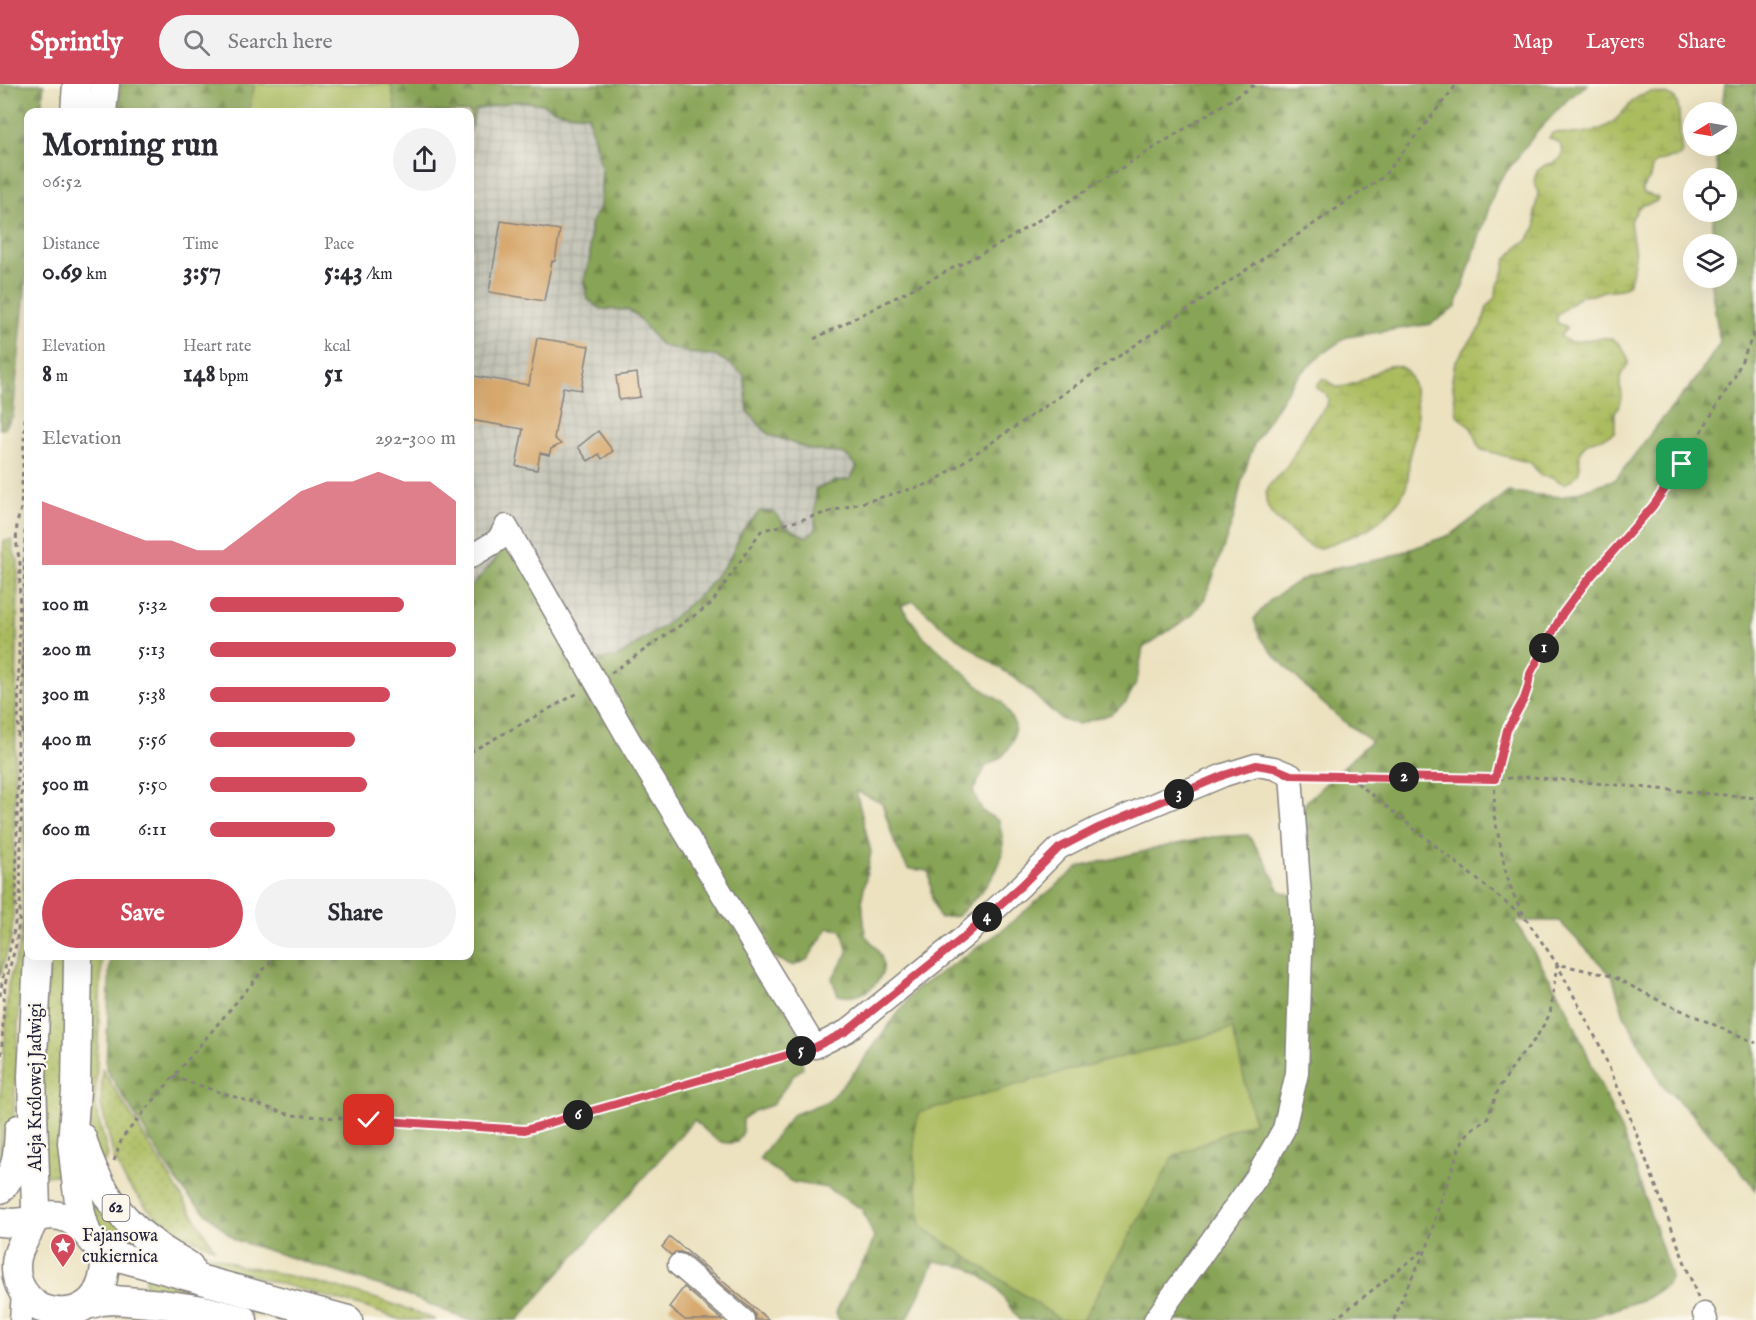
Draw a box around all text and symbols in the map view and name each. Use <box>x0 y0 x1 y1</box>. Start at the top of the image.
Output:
search box <box>159 15 579 69</box>
text: Sprintly <box>30 25 123 60</box>
icon: search <box>180 26 213 59</box>
text: Search here <box>228 28 333 56</box>
text: Map <box>1513 29 1553 56</box>
text: Layers <box>1586 29 1645 56</box>
text: Share <box>1678 29 1726 56</box>
north arrow <box>1683 102 1737 156</box>
map controls <box>1683 102 1737 288</box>
text: Morning run <box>42 125 218 167</box>
button: share <box>393 128 456 191</box>
button: locate <box>1683 168 1737 222</box>
text: 06:52 <box>42 169 82 194</box>
button: layers <box>1683 234 1737 288</box>
text: Distance <box>42 235 100 255</box>
text: Time <box>183 235 219 255</box>
text: Pace <box>324 235 354 255</box>
text: 0.69 <box>42 255 83 288</box>
text: 3:57 <box>183 255 221 288</box>
text: 5:43 <box>324 255 363 288</box>
text: km <box>83 265 107 285</box>
text: /km <box>363 265 393 285</box>
text: Elevation <box>42 337 105 357</box>
text: Heart rate <box>183 337 251 357</box>
text: kcal <box>324 337 351 357</box>
text: 8 <box>42 357 52 390</box>
text: 148 <box>183 357 216 390</box>
text: 51 <box>324 357 343 390</box>
text: m <box>52 367 68 387</box>
text: bpm <box>216 367 249 387</box>
text: Elevation <box>42 426 121 451</box>
text: 292–300 m <box>375 426 456 451</box>
pin <box>1656 438 1707 489</box>
icon: arrive <box>1665 447 1698 480</box>
text: 100 m <box>42 592 89 617</box>
text: 5:32 <box>138 592 167 617</box>
pin: 1 <box>1529 633 1559 663</box>
text: 200 m <box>42 637 91 662</box>
text: 5:13 <box>138 637 165 662</box>
text: 1 <box>1541 638 1547 658</box>
text: 300 m <box>42 682 89 707</box>
text: 5:38 <box>138 682 166 707</box>
text: 400 m <box>42 727 91 752</box>
text: 5:56 <box>138 727 166 752</box>
pin: 2 <box>1389 762 1419 792</box>
text: 2 <box>1400 767 1408 787</box>
text: 500 m <box>42 772 89 797</box>
text: 5:50 <box>138 772 168 797</box>
pin: 3 <box>1164 779 1194 809</box>
text: 3 <box>1176 784 1182 804</box>
text: 600 m <box>42 817 90 842</box>
text: 6:11 <box>138 817 167 842</box>
button: Save <box>42 879 243 948</box>
button: Share <box>255 879 456 948</box>
pin: 4 <box>972 902 1002 932</box>
text: 4 <box>983 907 991 927</box>
street label: Aleja Królowej Jadwigi <box>25 1003 48 1172</box>
pin: 5 <box>786 1036 816 1066</box>
text: 5 <box>798 1041 804 1061</box>
pin <box>343 1094 394 1145</box>
pin: 6 <box>563 1100 593 1130</box>
icon: check <box>352 1103 385 1136</box>
text: 6 <box>575 1105 581 1125</box>
road number: 62 <box>102 1195 130 1221</box>
place label: Fajansowa cukiernica <box>82 1225 158 1269</box>
place icon: Fajansowa cukiernica <box>48 1231 78 1269</box>

